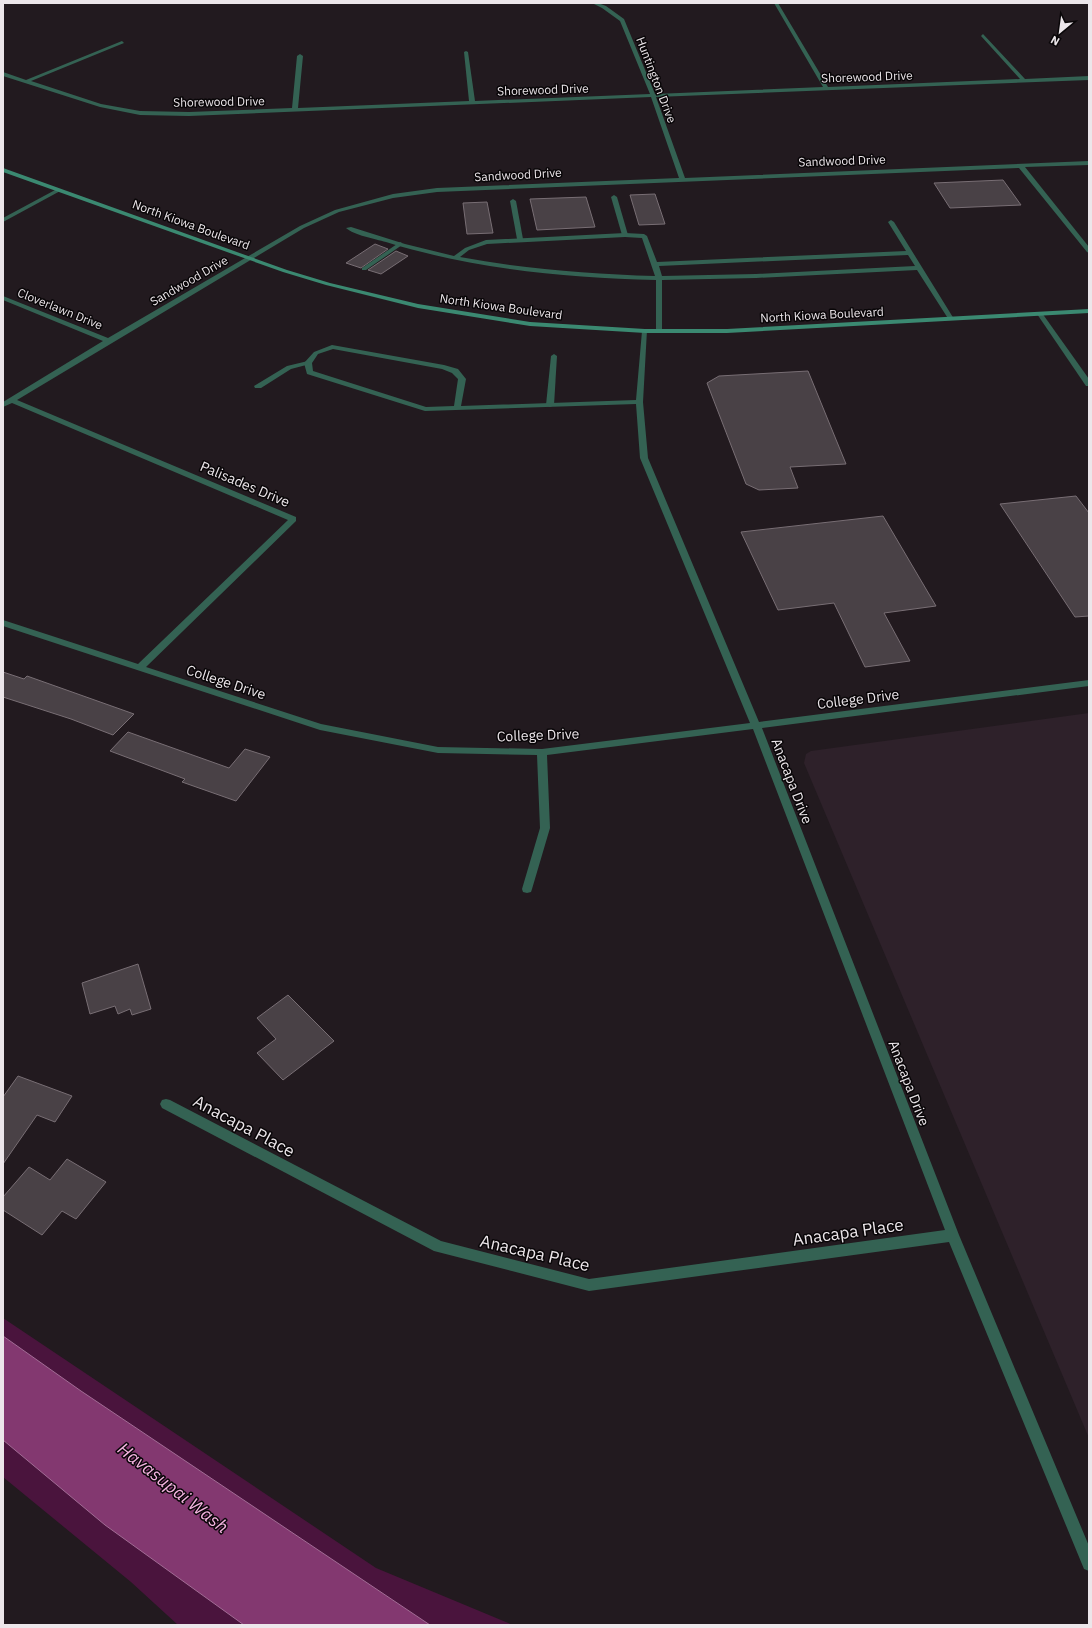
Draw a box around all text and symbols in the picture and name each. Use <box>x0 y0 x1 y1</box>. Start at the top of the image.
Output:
north arrow <box>1040 12 1080 52</box>
text: N <box>1048 33 1062 49</box>
street label: Huntington Drive <box>633 35 680 125</box>
street label: Shorewood Drive <box>821 67 913 86</box>
street label: Shorewood Drive <box>497 80 589 99</box>
street label: Shorewood Drive <box>173 93 265 110</box>
street label: Sandwood Drive <box>798 151 886 170</box>
street label: Sandwood Drive <box>474 165 562 184</box>
street label: North Kiowa Boulevard <box>130 196 252 253</box>
street label: Sandwood Drive <box>147 252 231 309</box>
street label: Cloverlawn Drive <box>15 285 105 333</box>
street label: North Kiowa Boulevard <box>439 290 563 323</box>
street label: North Kiowa Boulevard <box>760 304 884 325</box>
street label: Palisades Drive <box>197 457 293 511</box>
street label: College Drive <box>184 661 268 703</box>
street label: College Drive <box>816 685 900 713</box>
street label: College Drive <box>496 725 580 745</box>
street label: Anacapa Drive <box>767 736 817 827</box>
street label: Anacapa Drive <box>884 1038 934 1129</box>
street label: Anacapa Place <box>189 1090 299 1162</box>
street label: Anacapa Place <box>791 1213 905 1251</box>
street label: Anacapa Place <box>478 1230 592 1276</box>
water label: Havasupai Wash <box>113 1437 233 1538</box>

